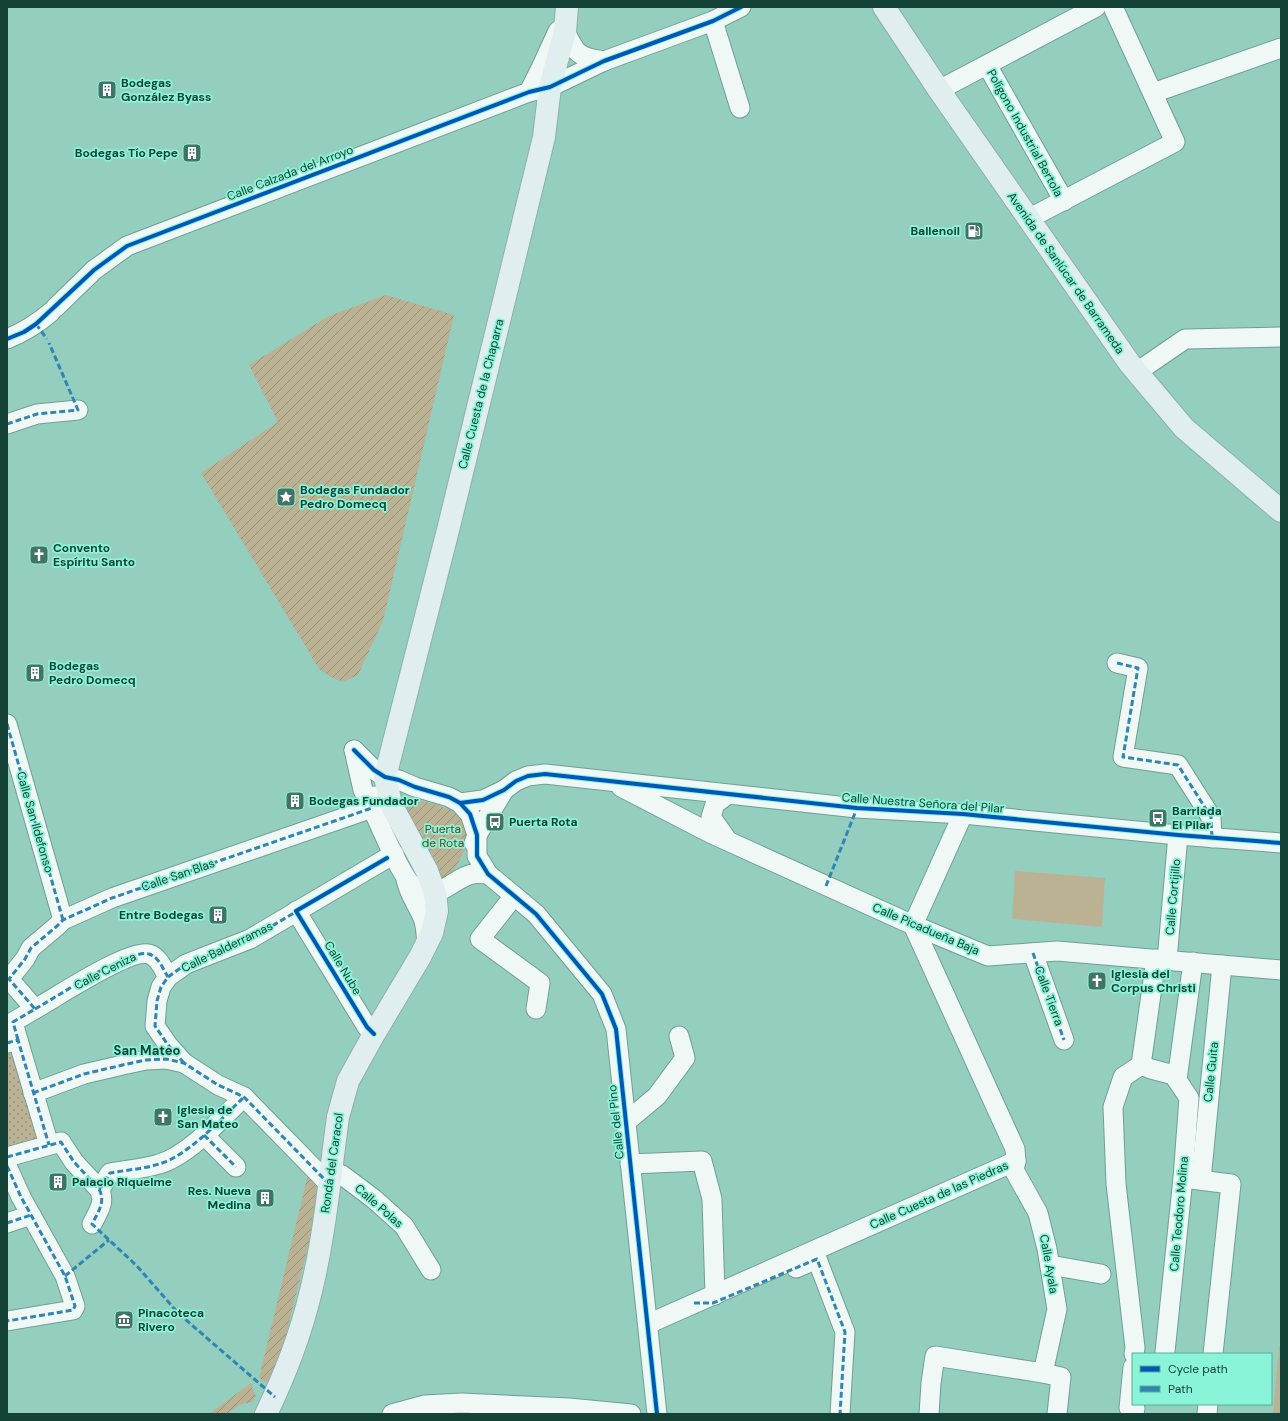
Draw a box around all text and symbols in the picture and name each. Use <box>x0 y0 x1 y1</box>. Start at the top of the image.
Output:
street label: Polígono Industrial Bertola <box>983 66 1067 200</box>
place label: Bodegas González Byass <box>121 75 211 105</box>
building icon: Bodegas González Byass <box>96 79 118 101</box>
street label: Calle Calzada del Arroyo <box>224 141 356 205</box>
building icon: Bodegas Tío Pepe <box>181 142 203 164</box>
place label: Bodegas Tío Pepe <box>75 145 178 161</box>
street label: Avenida de Sanlúcar de Barrameda <box>1004 189 1128 357</box>
fuel station icon: Ballenoil <box>963 220 985 242</box>
place label: Ballenoil <box>910 223 960 239</box>
street label: Calle Cuesta de la Chaparra <box>455 317 507 471</box>
place label: Bodegas Fundador Pedro Domecq <box>300 482 410 512</box>
place icon: Bodegas Fundador Pedro Domecq <box>275 486 297 508</box>
place label: Convento Espíritu Santo <box>53 540 135 570</box>
church icon: Convento Espíritu Santo <box>28 544 50 566</box>
place label: Bodegas Pedro Domecq <box>49 658 136 688</box>
building icon: Bodegas Pedro Domecq <box>24 662 46 684</box>
street label: Calle San Ildefonso <box>13 769 57 875</box>
street label: Calle Nuestra Señora del Pilar <box>841 789 1005 817</box>
building icon: Bodegas Fundador <box>284 790 306 812</box>
place label: Bodegas Fundador <box>309 793 419 809</box>
place label: Barriada El Pilar <box>1172 803 1222 833</box>
bus stop icon: Barriada El Pilar <box>1147 807 1169 829</box>
bus stop icon: Puerta Rota <box>484 811 506 833</box>
place label: Puerta Rota <box>509 814 577 830</box>
park label: Puerta de Rota <box>422 821 464 851</box>
street label: Calle San Blas <box>139 855 217 895</box>
street label: Calle Cortijillo <box>1162 858 1184 936</box>
street label: Calle Picadueña Baja <box>870 899 982 959</box>
building icon: Entre Bodegas <box>207 904 229 926</box>
place label: Entre Bodegas <box>119 907 204 923</box>
street label: Calle Balderramas <box>179 918 275 976</box>
street label: Calle Nube <box>321 938 365 998</box>
street label: Calle Ceniza <box>71 949 139 993</box>
street label: Calle Tierra <box>1031 964 1067 1028</box>
place label: Iglesia del Corpus Christi <box>1111 966 1196 996</box>
church icon: Iglesia del Corpus Christi <box>1086 970 1108 992</box>
street label: Calle Guita <box>1200 1041 1222 1103</box>
district label: San Mateo <box>114 1042 180 1059</box>
street label: Calle del Pino <box>604 1084 628 1160</box>
place label: Iglesia de San Mateo <box>177 1102 239 1132</box>
church icon: Iglesia de San Mateo <box>152 1106 174 1128</box>
street label: Ronda del Caracol <box>317 1112 347 1214</box>
street label: Calle Teodoro Molina <box>1166 1156 1192 1272</box>
street label: Calle Cuesta de las Piedras <box>867 1157 1011 1233</box>
building icon: Palacio Riquelme <box>47 1171 69 1193</box>
place label: Palacio Riquelme <box>72 1174 172 1190</box>
street label: Calle Polas <box>351 1180 407 1232</box>
place label: Res. Nueva Medina <box>188 1183 251 1213</box>
building icon: Res. Nueva Medina <box>254 1187 276 1209</box>
street label: Calle Ayala <box>1036 1233 1062 1295</box>
place label: Pinacoteca Rivero <box>138 1305 204 1335</box>
museum icon: Pinacoteca Rivero <box>113 1309 135 1331</box>
legend <box>1132 1353 1272 1405</box>
text: Cycle path <box>1168 1361 1228 1377</box>
text: Path <box>1168 1381 1193 1397</box>

